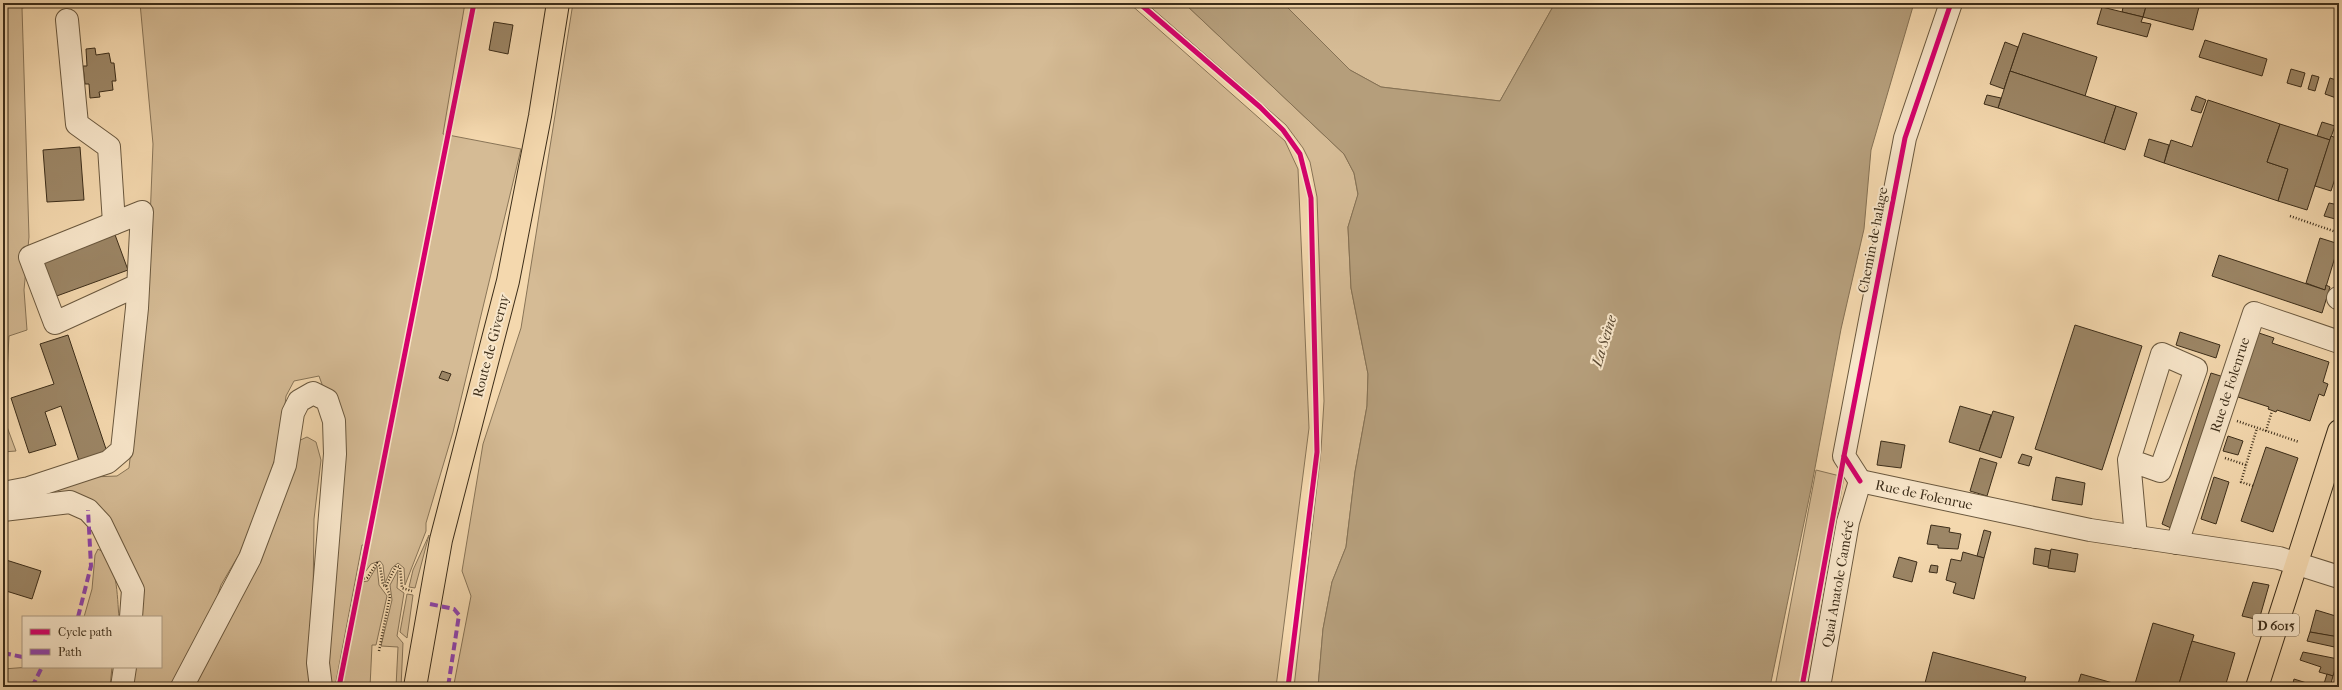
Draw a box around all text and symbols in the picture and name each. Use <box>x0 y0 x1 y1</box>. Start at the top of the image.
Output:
street label: Chemin de halage <box>1854 185 1892 294</box>
street label: Route de Giverny <box>469 292 513 399</box>
water label: La Seine <box>1587 312 1621 370</box>
street label: Rue de Folenrue <box>2207 335 2253 435</box>
street label: Rue de Folenrue <box>1874 476 1974 514</box>
street label: Quai Anatole Caméré <box>1818 519 1858 649</box>
road number: D 6015 <box>2253 614 2299 636</box>
legend <box>22 616 162 668</box>
text: Cycle path <box>58 625 113 639</box>
text: Path <box>58 645 82 659</box>

